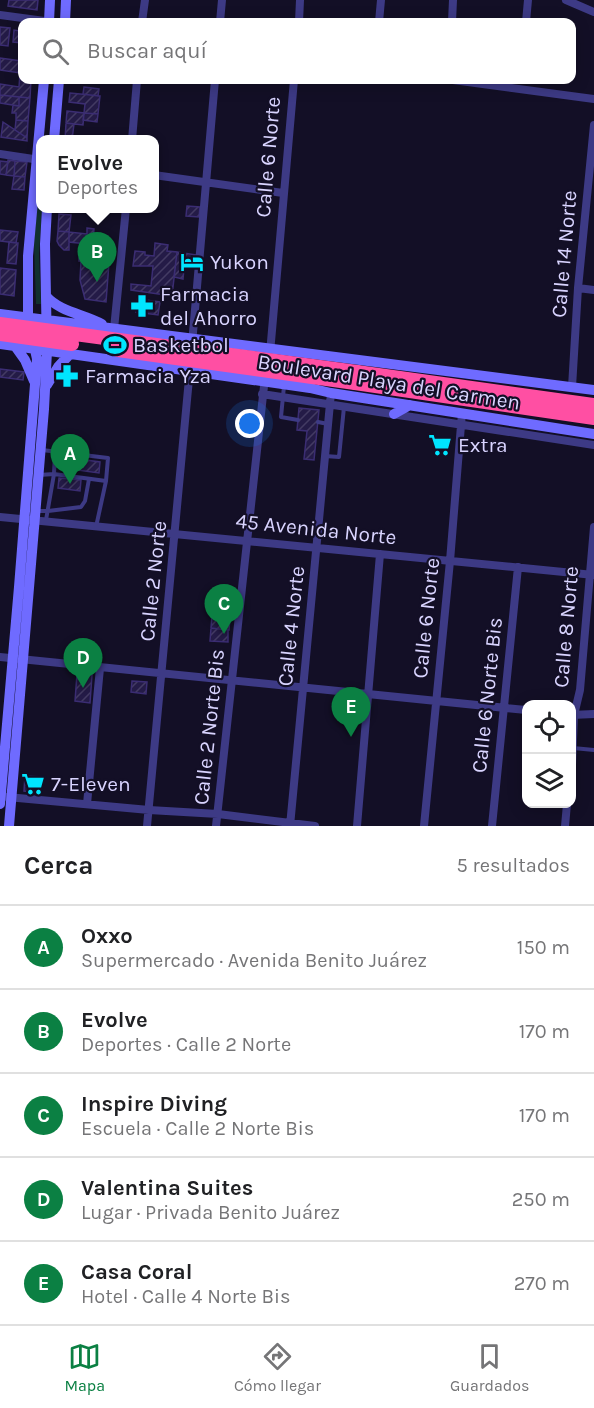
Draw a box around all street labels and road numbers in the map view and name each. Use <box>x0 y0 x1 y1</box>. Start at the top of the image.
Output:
street label: Calle 6 Norte <box>251 96 285 218</box>
street label: Calle 14 Norte <box>546 189 582 319</box>
street label: Boulevard Playa del Carmen <box>256 349 522 415</box>
street label: 45 Avenida Norte <box>234 509 398 549</box>
street label: Calle 2 Norte <box>135 519 171 643</box>
street label: Calle 6 Norte <box>408 557 444 679</box>
street label: Calle 4 Norte <box>273 565 309 687</box>
street label: Calle 8 Norte <box>549 565 583 689</box>
street label: Calle 6 Norte Bis <box>467 616 507 774</box>
street label: Calle 2 Norte Bis <box>189 648 229 806</box>

